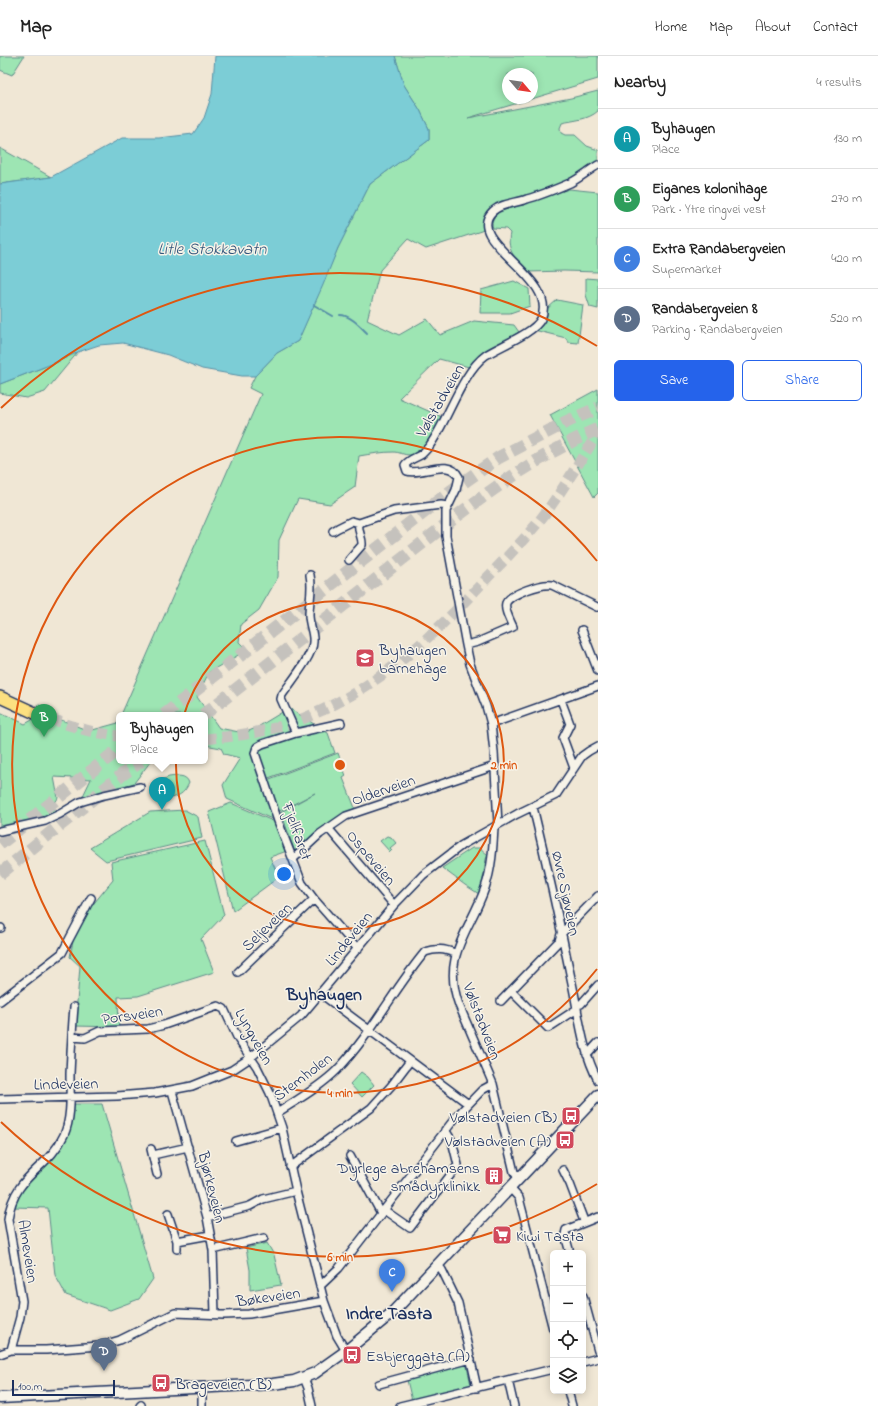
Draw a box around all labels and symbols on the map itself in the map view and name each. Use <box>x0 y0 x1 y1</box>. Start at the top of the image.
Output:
north arrow <box>502 68 538 104</box>
water label: Litle Stokkavatn <box>158 237 267 262</box>
street label: Vølstadveien <box>410 360 471 443</box>
place label: Byhaugen barnehage <box>378 639 448 681</box>
school or university icon: Byhaugen barnehage <box>354 647 376 669</box>
pin: B <box>31 704 57 737</box>
text: 2 min <box>490 757 517 775</box>
centre of rings <box>333 758 347 772</box>
street label: Olderveien <box>348 769 419 813</box>
pin: A <box>149 777 175 810</box>
street label: Fjellfaret <box>274 799 318 864</box>
street label: Ospeveien <box>340 825 401 891</box>
street label: Øvre Sjøveien <box>544 849 586 938</box>
your location <box>274 864 294 884</box>
street label: Seljeveien <box>237 897 298 958</box>
street label: Lindeveien <box>320 907 379 972</box>
street label: Vølstadveien <box>455 979 507 1064</box>
district label: Byhaugen <box>285 983 362 1010</box>
street label: Porsveien <box>100 1000 164 1032</box>
street label: Lyngveien <box>228 1004 279 1070</box>
street label: Stemholen <box>269 1047 338 1108</box>
street label: Lindeveien <box>34 1072 99 1098</box>
text: 4 min <box>326 1085 353 1103</box>
bus stop icon: Vølstadveien (B) <box>560 1105 582 1127</box>
place label: Vølstadveien (B) <box>449 1106 557 1130</box>
bus stop icon: Vølstadveien (A) <box>554 1129 576 1151</box>
place label: Vølstadveien (A) <box>444 1130 551 1154</box>
street label: Bjørkeveien <box>190 1148 232 1226</box>
place label: Dyrlege abrehamsens smådyrklinikk <box>336 1157 481 1199</box>
building icon: Dyrlege abrehamsens smådyrklinikk <box>483 1165 505 1187</box>
street label: Almeveien <box>10 1218 44 1285</box>
supermarket icon: Kiwi Tasta <box>491 1224 513 1246</box>
place label: Kiwi Tasta <box>516 1225 584 1249</box>
text: 6 min <box>326 1249 353 1267</box>
pin: C <box>379 1259 405 1292</box>
street label: Bøkeveien <box>234 1282 302 1314</box>
district label: Indre Tasta <box>346 1302 432 1328</box>
pin: D <box>91 1338 117 1371</box>
bus stop icon: Esbjerggata (A) <box>341 1344 363 1366</box>
place label: Esbjerggata (A) <box>366 1345 470 1369</box>
bus stop icon: Brageveien (B) <box>150 1372 172 1394</box>
place label: Brageveien (B) <box>174 1373 272 1397</box>
scale bar <box>12 1378 115 1397</box>

